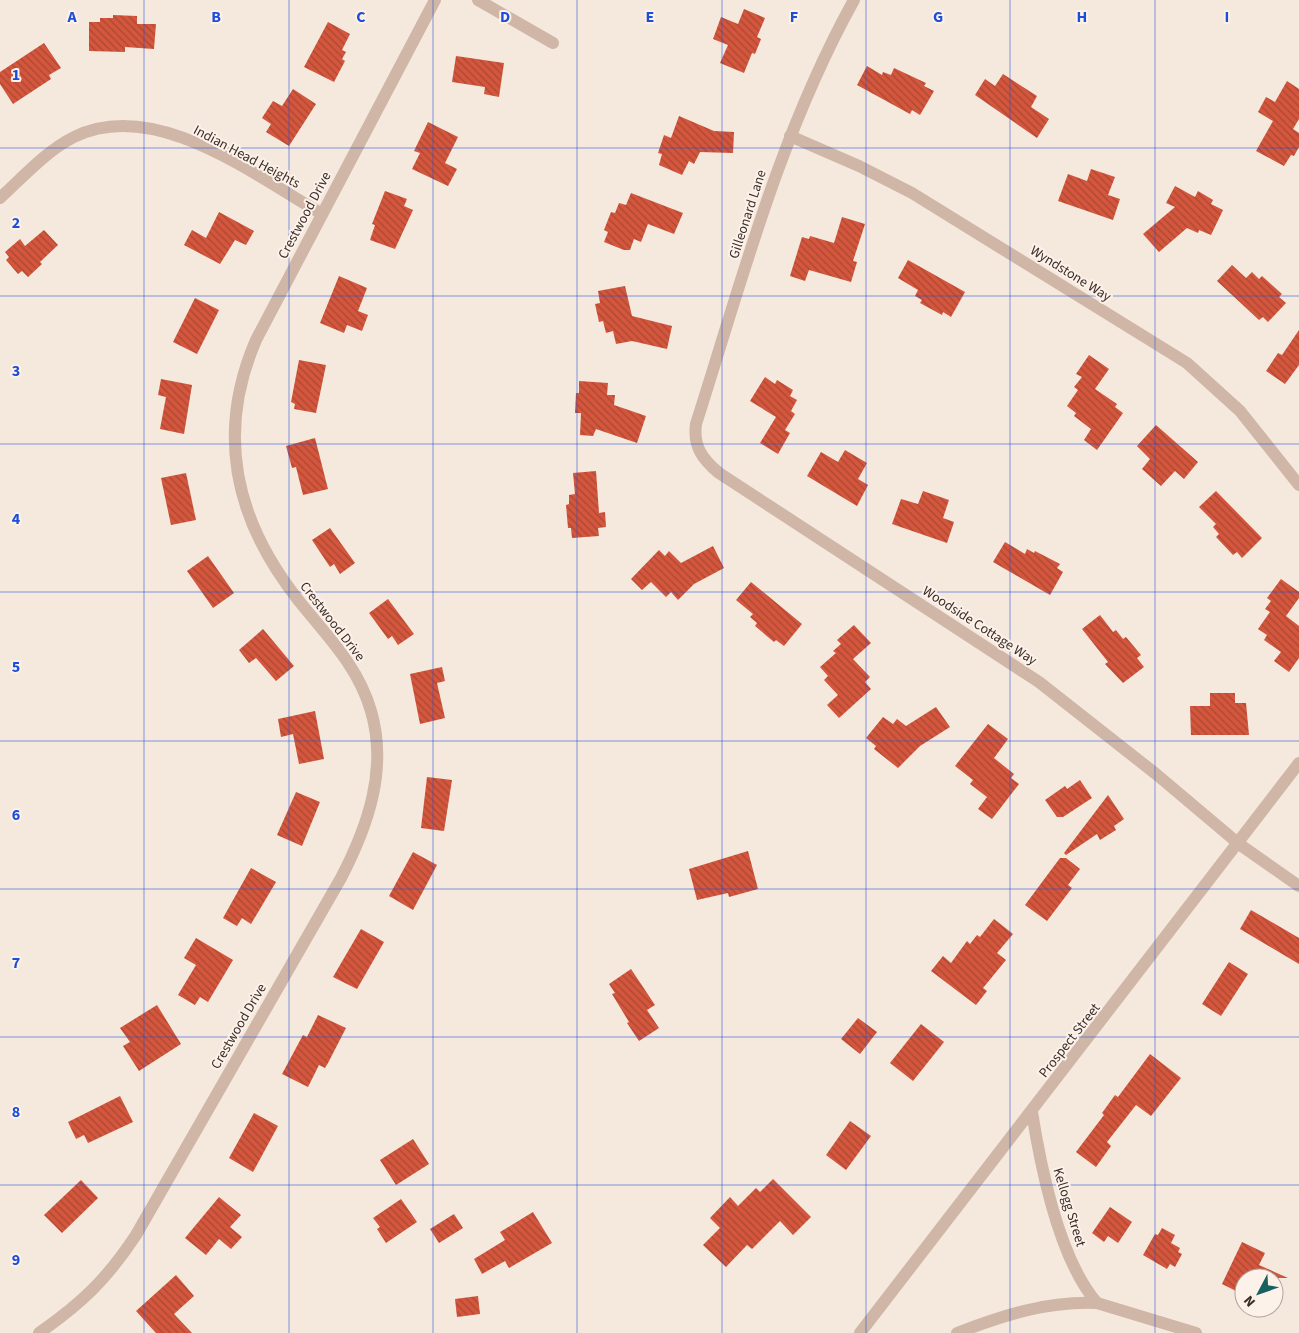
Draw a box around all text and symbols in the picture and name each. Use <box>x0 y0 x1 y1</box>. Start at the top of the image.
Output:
text: A <box>66 6 77 28</box>
text: B <box>211 6 221 28</box>
text: C <box>356 6 366 28</box>
text: D <box>500 6 510 28</box>
text: E <box>646 6 654 28</box>
text: F <box>790 6 798 28</box>
text: G <box>933 6 943 28</box>
text: H <box>1077 6 1087 28</box>
text: I <box>1225 6 1229 28</box>
text: 1 <box>12 64 20 86</box>
street label: Indian Head Heights <box>190 120 304 194</box>
street label: Gilleonard Lane <box>724 167 772 261</box>
street label: Crestwood Drive <box>274 168 336 263</box>
text: 2 <box>12 212 20 234</box>
street label: Wyndstone Way <box>1026 241 1115 307</box>
text: 3 <box>12 360 20 382</box>
text: 4 <box>12 508 21 530</box>
street label: Crestwood Drive <box>295 578 370 666</box>
street label: Woodside Cottage Way <box>918 581 1041 671</box>
text: 5 <box>12 656 20 678</box>
text: 6 <box>12 804 20 826</box>
text: 7 <box>12 952 20 974</box>
street label: Crestwood Drive <box>206 980 272 1073</box>
street label: Prospect Street <box>1034 999 1105 1082</box>
text: 8 <box>12 1101 20 1123</box>
street label: Kellogg Street <box>1048 1165 1091 1250</box>
text: 9 <box>12 1249 20 1271</box>
north arrow <box>1234 1268 1284 1318</box>
text: N <box>1239 1291 1261 1311</box>

